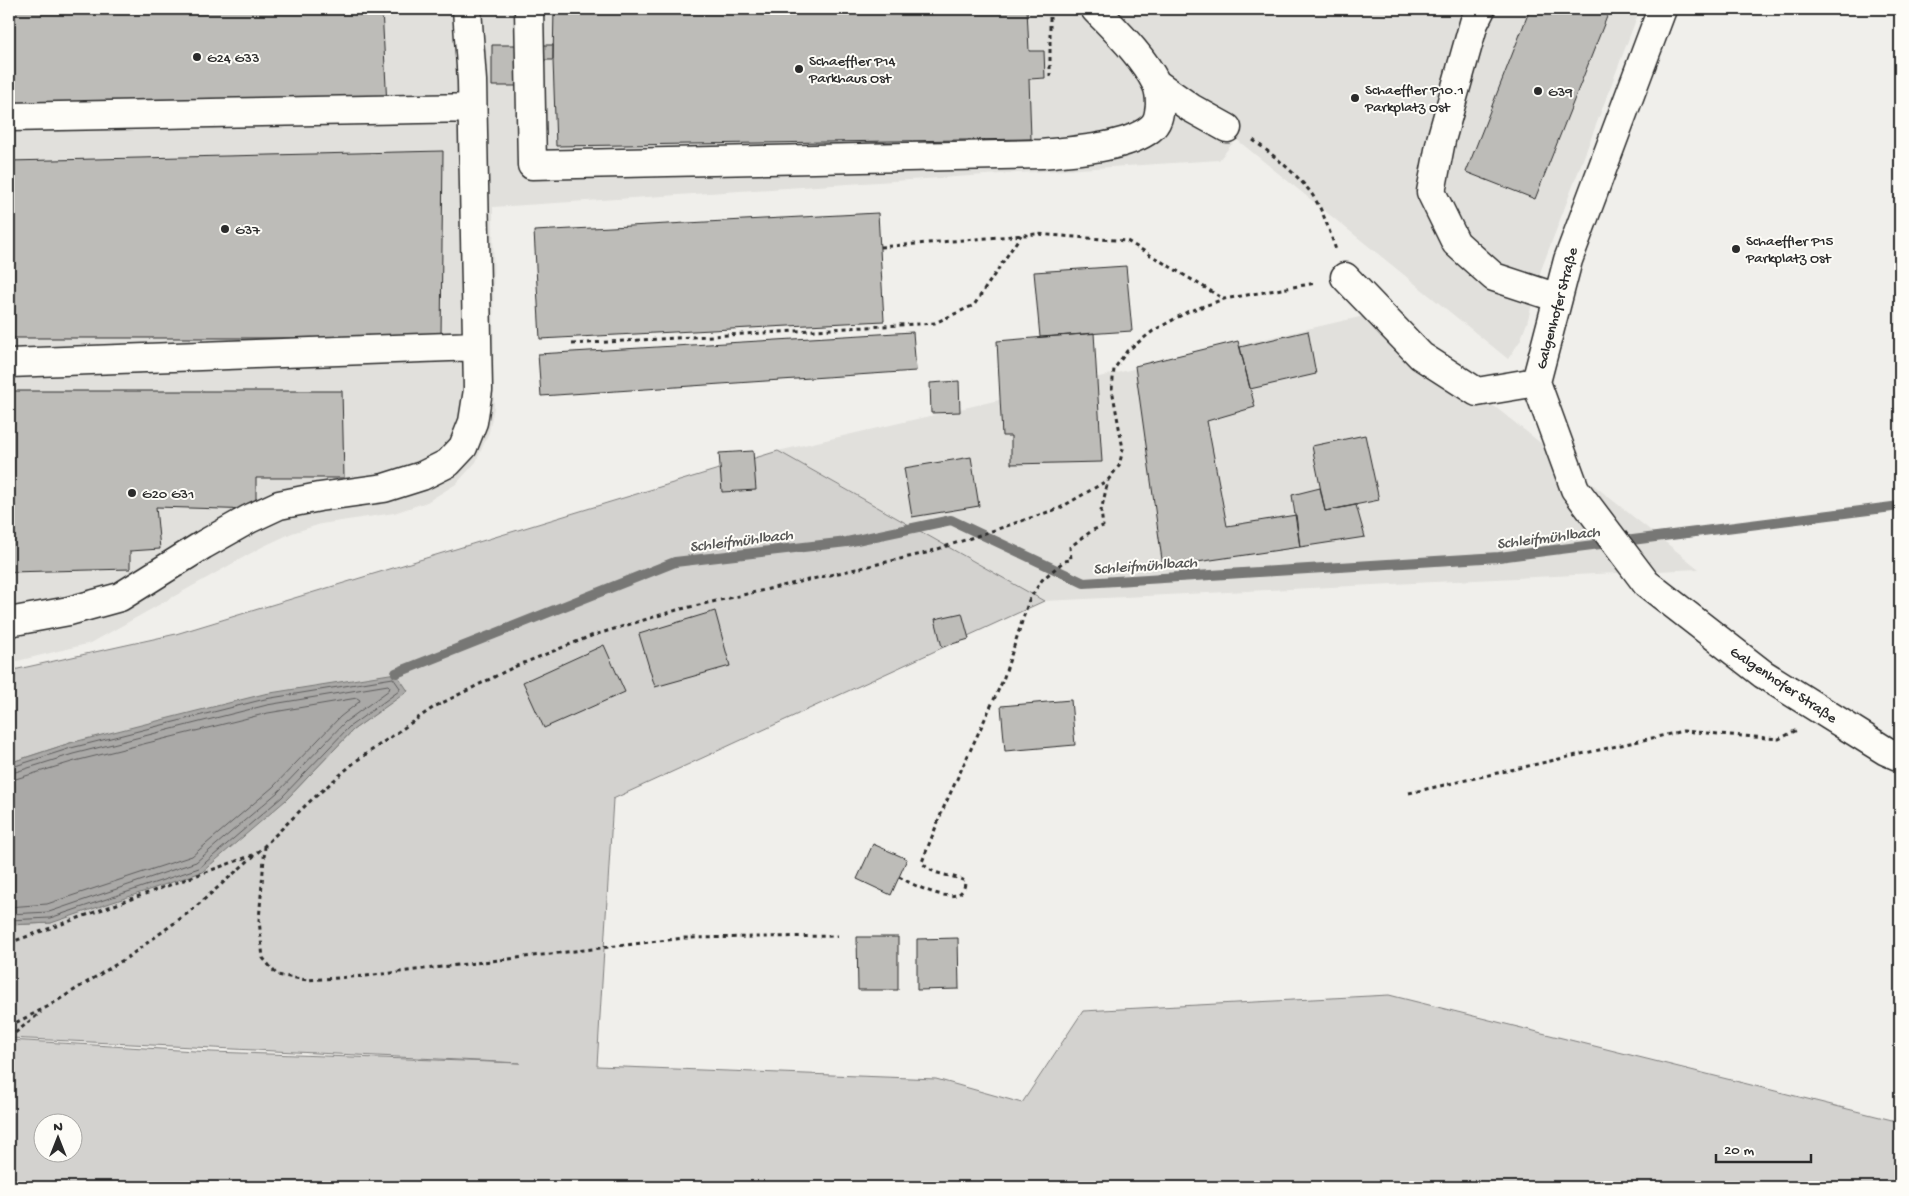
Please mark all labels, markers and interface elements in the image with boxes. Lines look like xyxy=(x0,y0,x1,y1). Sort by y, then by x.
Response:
place label: G24 G33 xyxy=(207,50,260,68)
marker: G24 G33 xyxy=(191,51,203,63)
place label: Schaeffler P14 Parkhaus Ost xyxy=(808,53,896,88)
marker: Schaeffler P14 Parkhaus Ost xyxy=(793,63,805,75)
place label: Schaeffler P10.1 Parkplatz Ost xyxy=(1364,82,1464,117)
place label: G39 xyxy=(1548,84,1573,102)
marker: G39 xyxy=(1532,85,1544,97)
marker: Schaeffler P10.1 Parkplatz Ost xyxy=(1349,92,1361,104)
place label: G37 xyxy=(235,222,261,240)
marker: G37 xyxy=(219,223,231,235)
place label: Schaeffler P15 Parkplatz Ost xyxy=(1745,233,1834,268)
marker: Schaeffler P15 Parkplatz Ost xyxy=(1730,243,1742,255)
street label: Galgenhofer Straße xyxy=(1533,246,1583,371)
place label: G20 G31 xyxy=(142,486,194,504)
marker: G20 G31 xyxy=(126,487,138,499)
water label: Schleifmühlbach xyxy=(1496,524,1602,555)
water label: Schleifmühlbach xyxy=(689,527,795,558)
water label: Schleifmühlbach xyxy=(1093,554,1198,581)
street label: Galgenhofer Straße xyxy=(1726,643,1840,728)
north arrow xyxy=(32,1114,82,1164)
text: N xyxy=(53,1119,63,1136)
scale bar xyxy=(1716,1131,1812,1163)
text: 20 m xyxy=(1724,1142,1754,1160)

